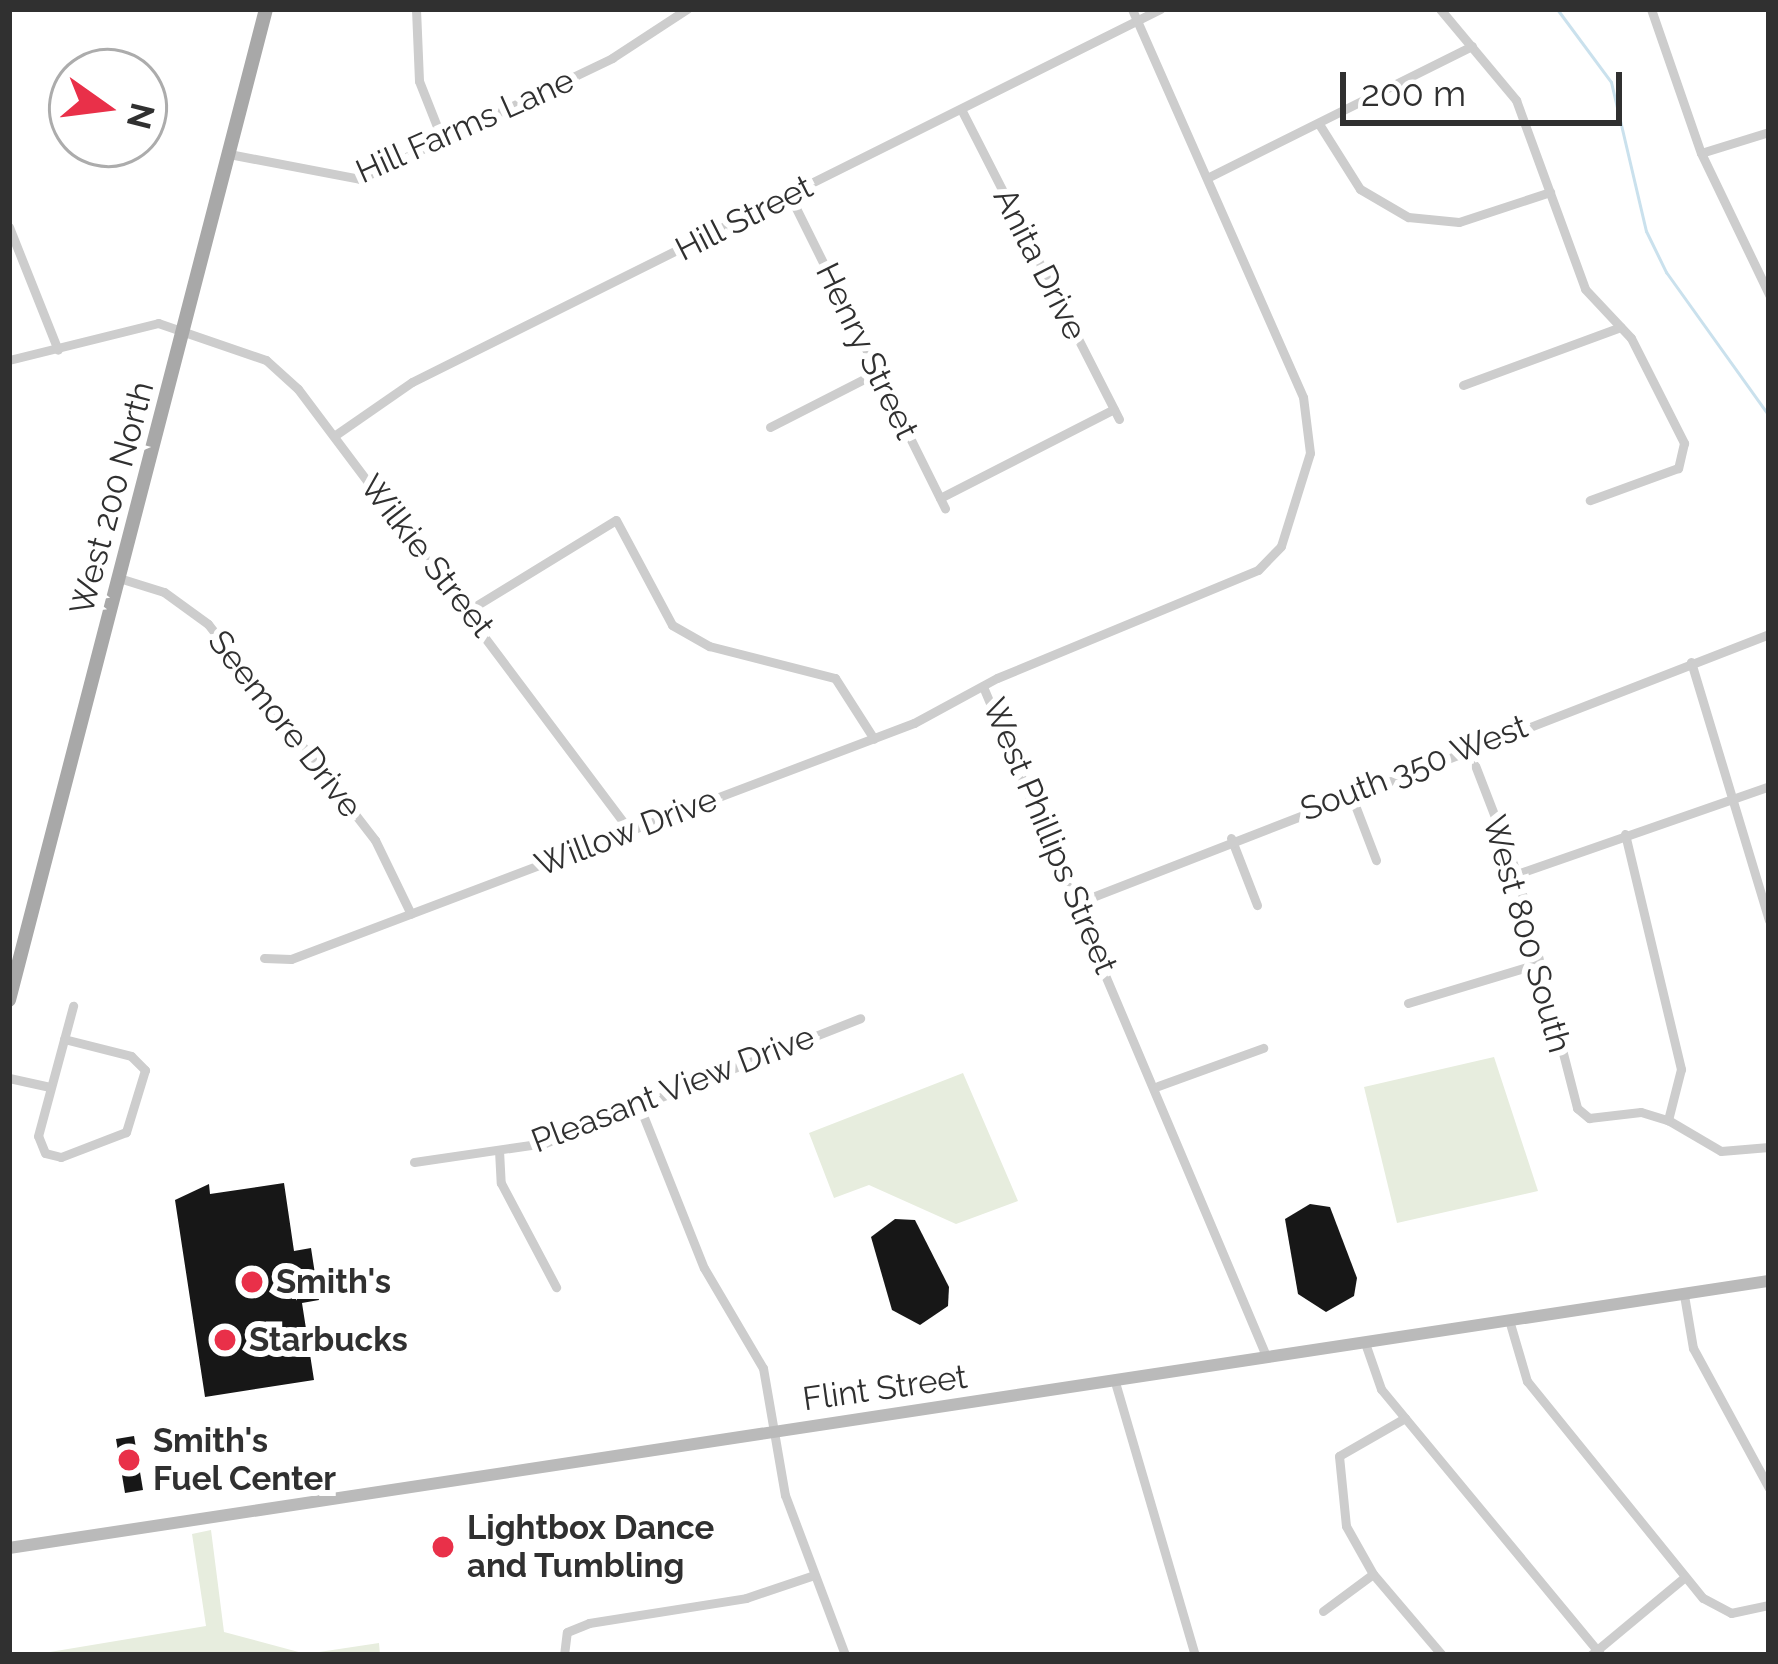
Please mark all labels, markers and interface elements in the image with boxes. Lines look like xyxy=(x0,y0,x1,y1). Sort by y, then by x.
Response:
north arrow xyxy=(48,48,168,168)
scale bar xyxy=(1346,48,1628,122)
street label: Hill Farms Lane xyxy=(349,60,581,192)
text: 200 m xyxy=(1361,72,1466,114)
text: N xyxy=(119,99,162,133)
street label: Hill Street xyxy=(668,166,820,270)
street label: Anita Drive xyxy=(985,182,1095,346)
street label: Henry Street xyxy=(807,256,927,446)
street label: West 200 North xyxy=(62,377,162,619)
street label: Wilkie Street xyxy=(351,467,503,645)
street label: Seemore Drive xyxy=(200,623,370,825)
street label: West Phillips Street xyxy=(974,692,1126,980)
street label: South 350 West xyxy=(1294,706,1534,830)
street label: Willow Drive xyxy=(529,779,723,885)
street label: West 800 South xyxy=(1474,811,1580,1057)
street label: Pleasant View Drive xyxy=(525,1016,821,1162)
place label: Smith's xyxy=(276,1262,391,1302)
marker: Smith's xyxy=(239,1269,265,1295)
place label: Starbucks xyxy=(249,1320,408,1360)
marker: Starbucks xyxy=(212,1327,238,1353)
street label: Flint Street xyxy=(800,1357,970,1419)
place label: Smith's Fuel Center xyxy=(153,1421,337,1499)
marker: Smith's Fuel Center xyxy=(116,1447,142,1473)
place label: Lightbox Dance and Tumbling xyxy=(467,1508,714,1586)
marker: Lightbox Dance and Tumbling xyxy=(430,1534,456,1560)

